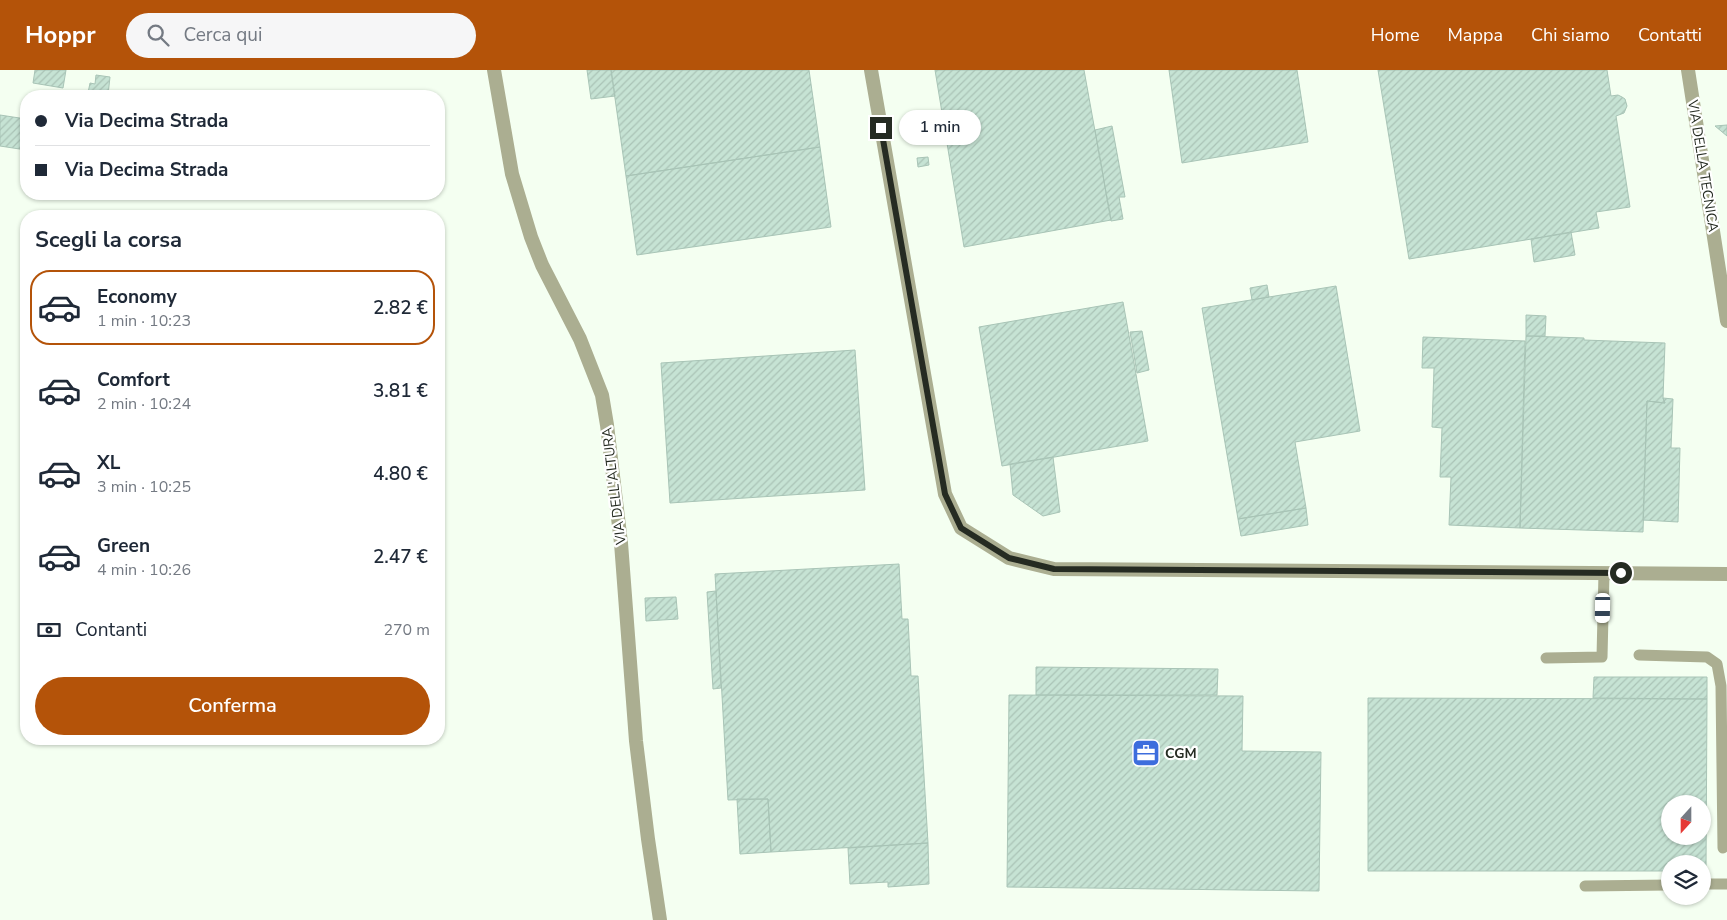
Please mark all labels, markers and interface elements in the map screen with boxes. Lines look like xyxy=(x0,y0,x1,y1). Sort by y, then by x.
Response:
search box xyxy=(126,13,476,58)
text: Hoppr xyxy=(25,19,96,51)
icon: search xyxy=(144,21,172,49)
text: Cerca qui xyxy=(184,22,262,48)
text: Home xyxy=(1371,23,1419,47)
text: Mappa xyxy=(1447,23,1503,47)
text: Chi siamo xyxy=(1531,23,1610,47)
text: Contatti xyxy=(1638,23,1702,47)
street label: VIA DELLA TECNICA xyxy=(1683,98,1723,233)
text: Via Decima Strada xyxy=(65,108,228,134)
callout: 1 min xyxy=(898,110,981,146)
text: 1 min xyxy=(920,116,960,138)
route end xyxy=(870,117,892,139)
text: Via Decima Strada xyxy=(65,157,228,183)
text: Scegli la corsa xyxy=(35,225,182,255)
text: Economy xyxy=(97,284,177,310)
icon: car xyxy=(37,285,82,330)
text: 2.82 € xyxy=(373,295,428,321)
text: 1 min · 10:23 xyxy=(97,310,191,332)
text: Comfort xyxy=(97,367,170,393)
icon: car xyxy=(37,368,82,413)
text: 3.81 € xyxy=(373,378,428,404)
text: 2 min · 10:24 xyxy=(97,393,191,415)
street label: VIA DELL'ALTURA xyxy=(597,426,631,547)
text: XL xyxy=(97,450,120,476)
icon: car xyxy=(37,451,82,496)
text: 4.80 € xyxy=(373,461,428,487)
text: 3 min · 10:25 xyxy=(97,476,191,498)
text: Green xyxy=(97,533,150,559)
icon: car xyxy=(37,534,82,579)
text: 2.47 € xyxy=(373,544,428,570)
text: 4 min · 10:26 xyxy=(97,559,191,581)
route start xyxy=(1610,562,1632,584)
car xyxy=(1595,593,1610,623)
icon: cash xyxy=(35,616,63,644)
text: Contanti xyxy=(75,617,147,643)
text: 270 m xyxy=(383,619,430,641)
button: Conferma xyxy=(35,677,430,735)
office icon: CGM xyxy=(1131,738,1161,768)
place label: CGM xyxy=(1165,744,1197,763)
north arrow xyxy=(1661,795,1711,845)
map controls xyxy=(1661,795,1711,905)
button: layers xyxy=(1661,855,1711,905)

